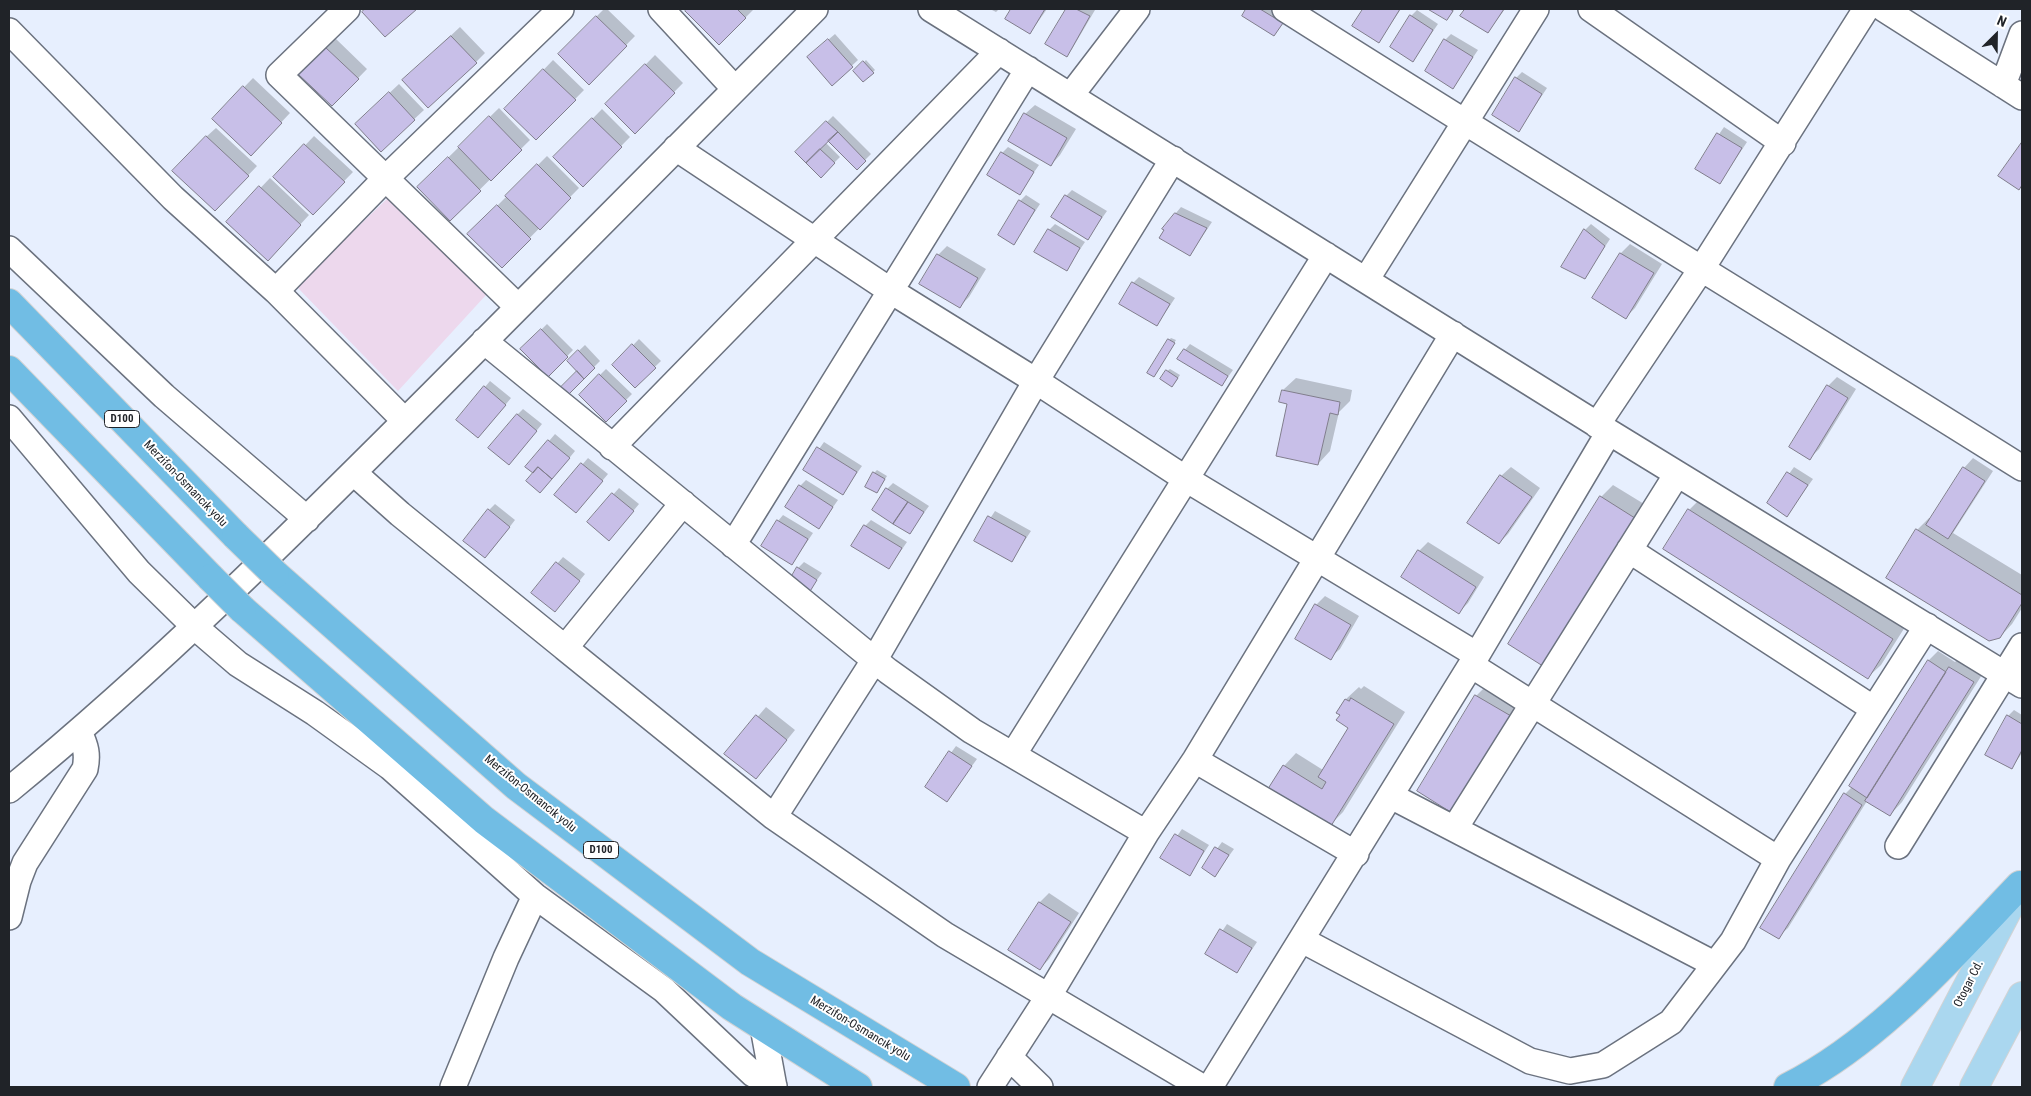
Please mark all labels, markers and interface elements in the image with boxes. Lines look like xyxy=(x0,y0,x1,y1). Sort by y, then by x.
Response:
north arrow xyxy=(1971,10,2021,60)
text: N xyxy=(1995,12,2009,30)
road number: D100 xyxy=(104,410,140,428)
street label: Merzifon-Osmancık yolu xyxy=(140,438,230,530)
street label: Merzifon-Osmancık yolu xyxy=(481,752,579,836)
road number: D100 xyxy=(584,842,618,858)
street label: Otogar Cd. xyxy=(1951,958,1987,1010)
street label: Merzifon-Osmancık yolu xyxy=(807,993,913,1065)

